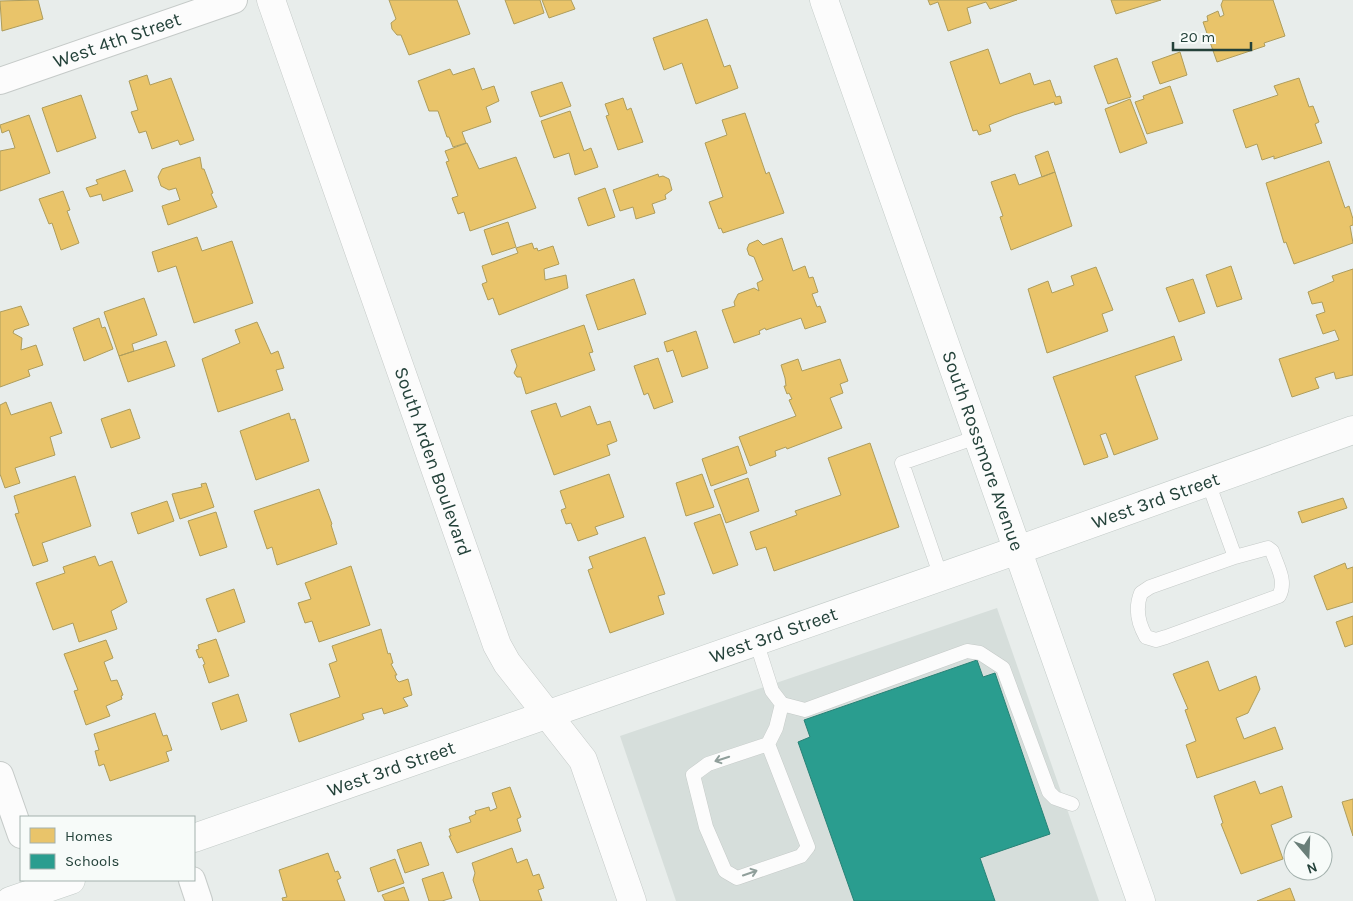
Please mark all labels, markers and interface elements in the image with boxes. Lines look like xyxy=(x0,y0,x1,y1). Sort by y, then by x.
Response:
street label: West 4th Street xyxy=(50,8,184,73)
scale bar xyxy=(1173,20,1250,52)
text: 20 m xyxy=(1180,28,1215,46)
street label: South Rossmore Avenue xyxy=(937,348,1028,554)
street label: South Arden Boulevard xyxy=(390,364,476,559)
street label: West 3rd Street xyxy=(1089,468,1222,534)
street label: West 3rd Street xyxy=(707,603,840,668)
street label: West 3rd Street xyxy=(324,737,458,802)
one-way arrow xyxy=(714,755,730,764)
legend xyxy=(20,816,195,881)
text: Homes xyxy=(65,827,113,845)
north arrow xyxy=(1283,831,1333,881)
text: Schools xyxy=(65,852,119,870)
text: N xyxy=(1305,858,1320,877)
one-way arrow xyxy=(742,868,758,878)

